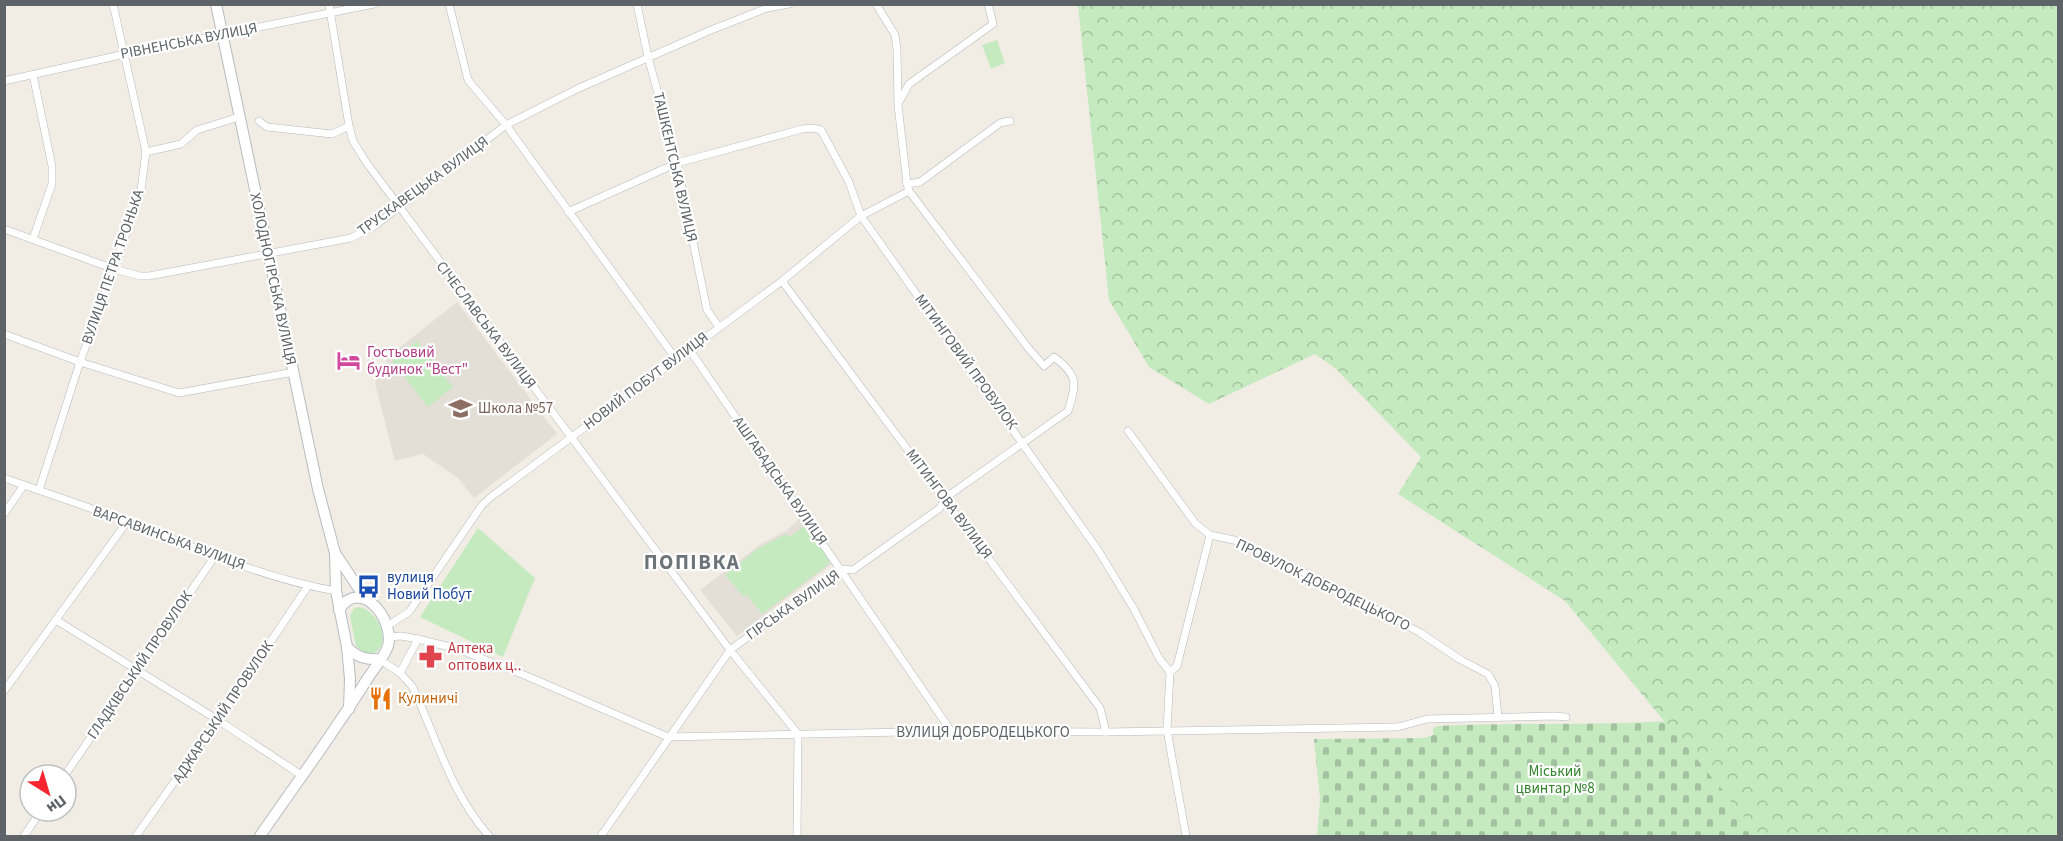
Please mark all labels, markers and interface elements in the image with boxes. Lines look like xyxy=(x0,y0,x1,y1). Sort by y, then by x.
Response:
street label: РІВНЕНСЬКА ВУЛИЦЯ xyxy=(119,17,259,65)
street label: ТАШКЕНТСЬКА ВУЛИЦЯ xyxy=(648,90,702,244)
street label: ТРУСКАВЕЦЬКА ВУЛИЦЯ xyxy=(353,131,493,241)
street label: ВУЛИЦЯ ПЕТРА ТРОНЬКА xyxy=(77,186,150,347)
street label: ХОЛОДНОГІРСЬКА ВУЛИЦЯ xyxy=(244,191,302,367)
street label: СІЧЕСЛАВСЬКА ВУЛИЦЯ xyxy=(431,257,541,393)
street label: МІТИНГОВИЙ ПРОВУЛОК xyxy=(910,290,1023,434)
street label: НОВИЙ ПОБУТ ВУЛИЦЯ xyxy=(579,327,713,435)
place label: Гостьовий будинок "Вест" xyxy=(367,342,468,380)
hotel icon: Гостьовий будинок "Вест" xyxy=(336,348,362,374)
school or university icon: Школа №57 xyxy=(447,395,473,421)
place label: Школа №57 xyxy=(478,398,553,419)
street label: АШГАБАДСЬКА ВУЛИЦЯ xyxy=(728,412,832,550)
street label: МІТИНГОВА ВУЛИЦЯ xyxy=(901,445,997,563)
street label: ВАРСАВИНСЬКА ВУЛИЦЯ xyxy=(90,501,248,575)
street label: ПРОВУЛОК ДОБРОДЕЦЬКОГО xyxy=(1232,533,1414,637)
district label: ПОПІВКА xyxy=(644,547,740,577)
street label: ГІРСЬКА ВУЛИЦЯ xyxy=(742,565,844,645)
place label: вулиця Новий Побут xyxy=(387,567,472,605)
bus stop icon: вулиця Новий Побут xyxy=(356,573,382,599)
street label: ГЛАДКІВСЬКИЙ ПРОВУЛОК xyxy=(82,586,198,743)
street label: АДЖАРСЬКИЙ ПРОВУЛОК xyxy=(167,636,279,787)
place label: Аптека оптових ц‥ xyxy=(448,638,521,676)
pharmacy icon: Аптека оптових ц‥ xyxy=(417,644,443,670)
restaurant icon: Кулиничі xyxy=(367,685,393,711)
place label: Кулиничі xyxy=(398,688,458,709)
street label: ВУЛИЦЯ ДОБРОДЕЦЬКОГО xyxy=(896,722,1070,743)
park label: Міський цвинтар №8 xyxy=(1515,761,1595,799)
north arrow xyxy=(18,763,78,823)
text: Пн xyxy=(42,789,71,819)

